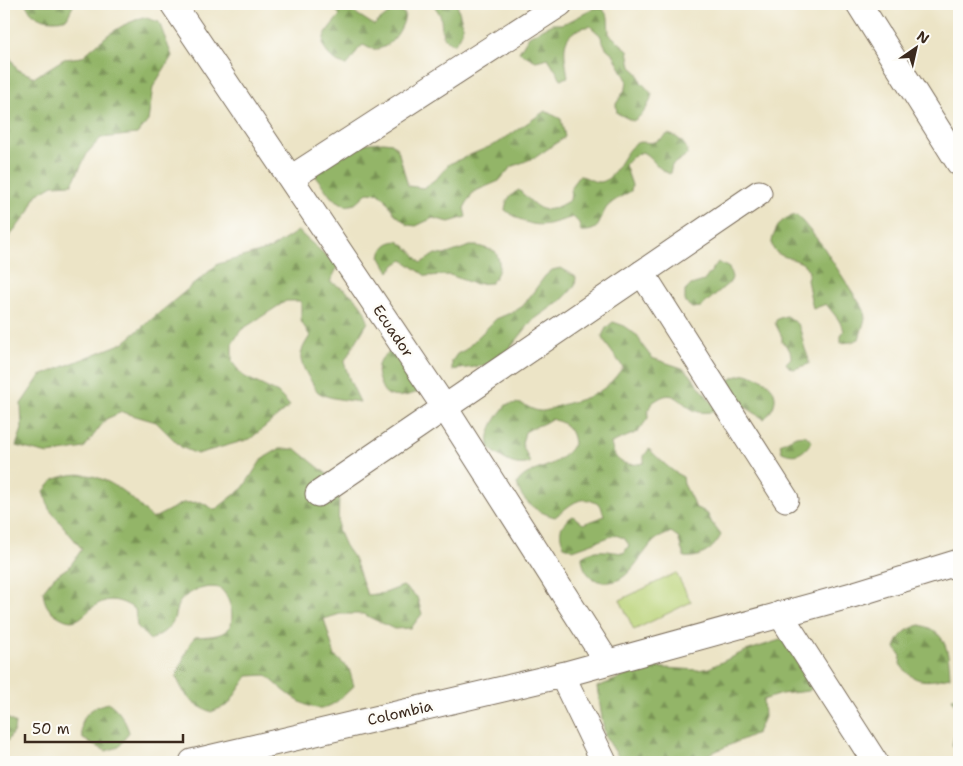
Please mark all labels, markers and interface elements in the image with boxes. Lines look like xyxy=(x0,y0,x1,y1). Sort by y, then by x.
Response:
north arrow xyxy=(890,22,940,72)
text: N xyxy=(914,27,933,48)
street label: Ecuador xyxy=(368,301,418,361)
street label: Colombia xyxy=(365,696,435,730)
scale bar xyxy=(25,711,182,743)
text: 50 m xyxy=(32,719,70,739)

